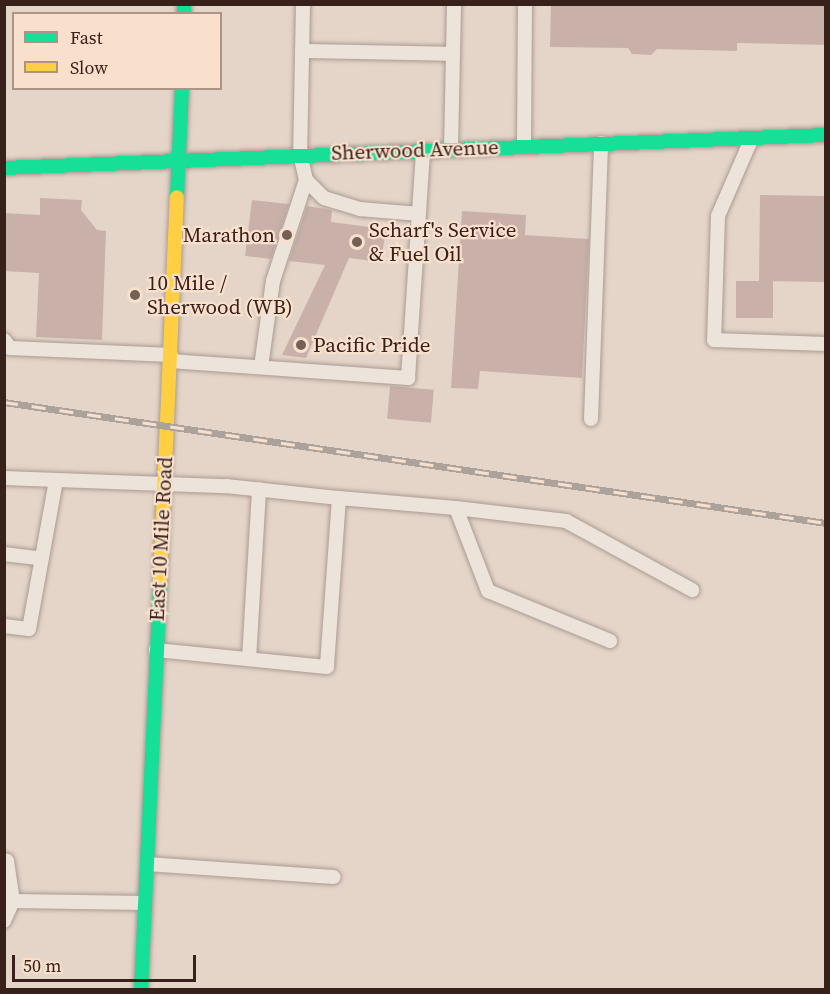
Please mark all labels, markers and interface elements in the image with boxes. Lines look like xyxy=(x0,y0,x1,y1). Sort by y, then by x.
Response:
legend xyxy=(12,12,222,90)
text: Fast xyxy=(70,25,103,50)
text: Slow xyxy=(70,55,108,80)
street label: Sherwood Avenue xyxy=(331,134,499,166)
place label: Scharf's Service & Fuel Oil xyxy=(369,217,516,267)
place label: Marathon xyxy=(183,222,275,248)
marker: Marathon xyxy=(280,228,294,242)
marker: Scharf's Service & Fuel Oil xyxy=(350,235,364,249)
place label: 10 Mile / Sherwood (WB) xyxy=(147,270,293,320)
marker: 10 Mile / Sherwood (WB) xyxy=(128,288,142,302)
place label: Pacific Pride xyxy=(313,332,430,358)
marker: Pacific Pride xyxy=(294,338,308,352)
street label: East 10 Mile Road xyxy=(144,456,178,622)
scale bar xyxy=(15,943,200,981)
text: 50 m xyxy=(23,953,61,978)

